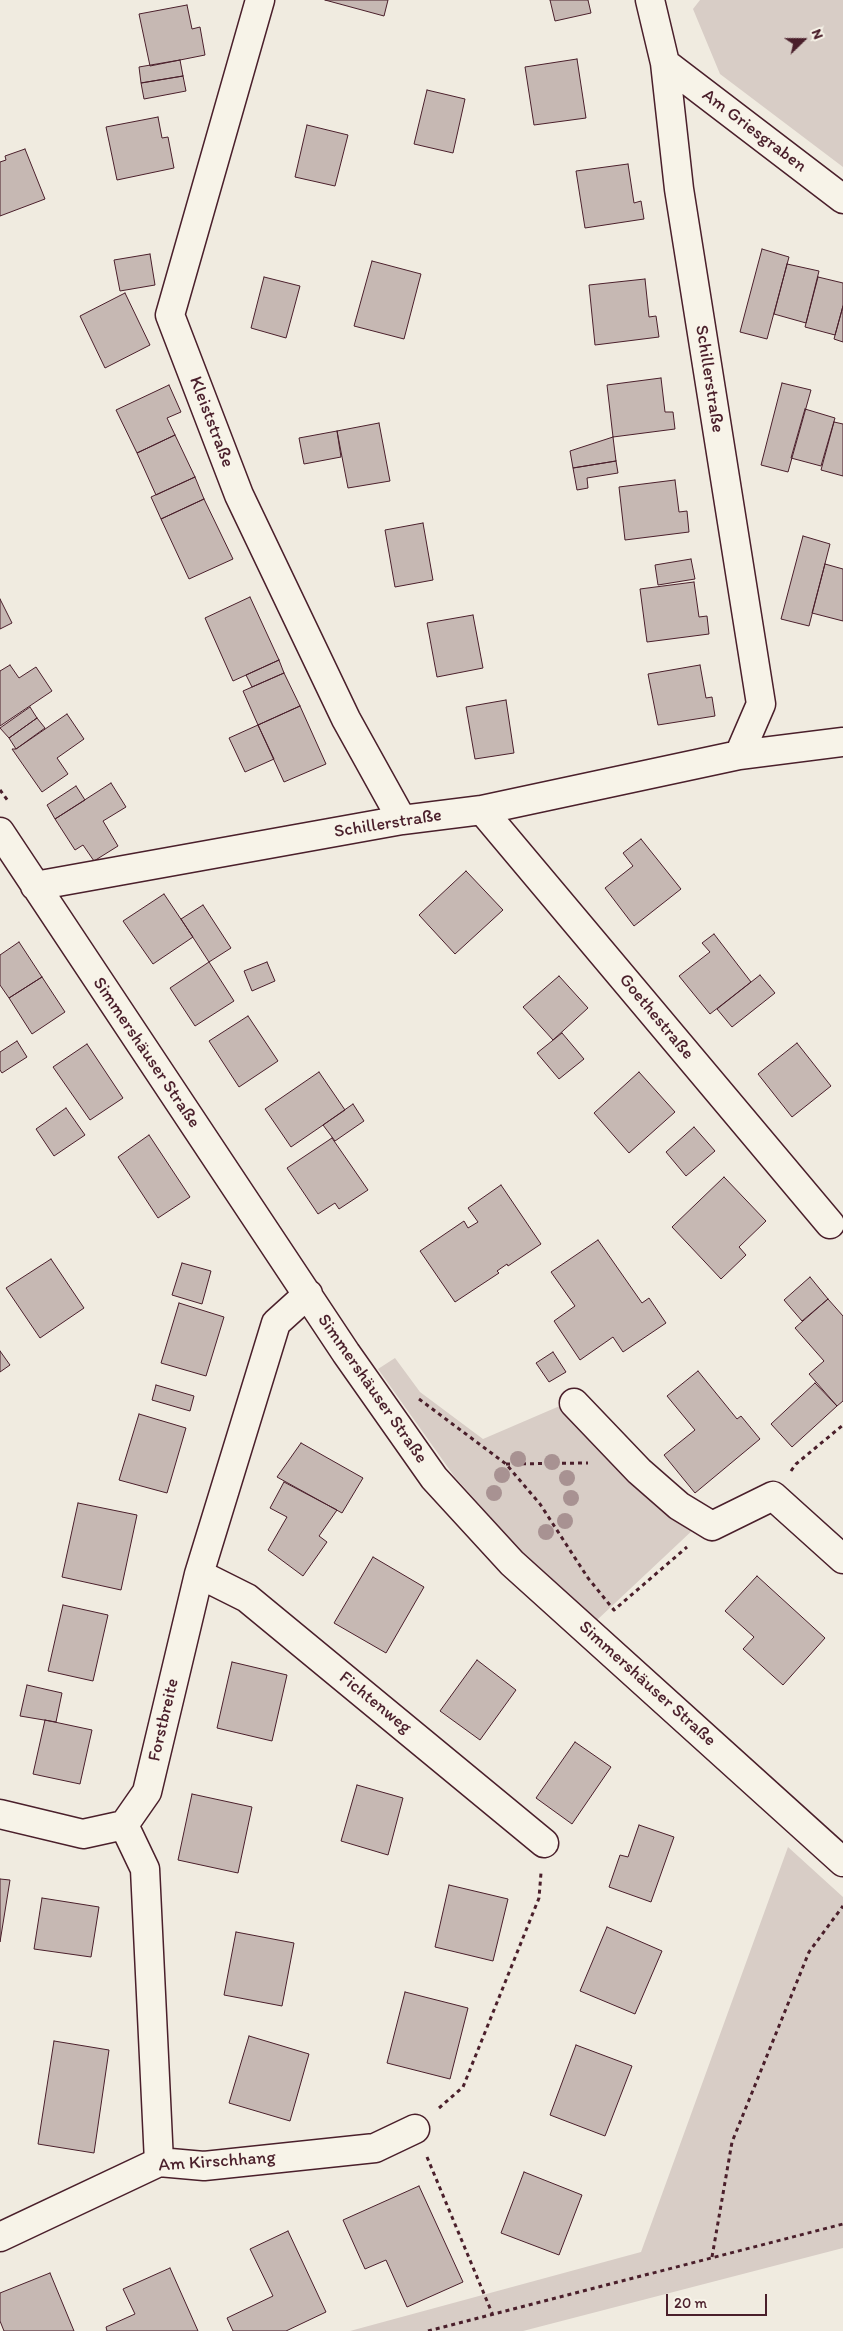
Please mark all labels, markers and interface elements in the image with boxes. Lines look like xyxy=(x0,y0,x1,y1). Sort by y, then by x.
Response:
north arrow xyxy=(778,15,828,65)
text: N xyxy=(808,27,827,42)
street label: Am Griesgraben xyxy=(697,85,811,177)
street label: Schillerstraße xyxy=(690,324,728,434)
street label: Kleiststraße xyxy=(184,374,238,470)
street label: Schillerstraße xyxy=(333,805,443,843)
street label: Goethestraße xyxy=(614,970,698,1064)
street label: Simmershäuser Straße xyxy=(88,974,204,1132)
street label: Simmershäuser Straße xyxy=(312,1310,432,1468)
street label: Simmershäuser Straße xyxy=(574,1617,720,1751)
street label: Fichtenweg xyxy=(334,1667,416,1739)
street label: Forstbreite xyxy=(144,1676,184,1764)
street label: Am Kirschhang xyxy=(158,2147,276,2177)
scale bar xyxy=(668,2284,769,2316)
text: 20 m xyxy=(674,2294,707,2312)

